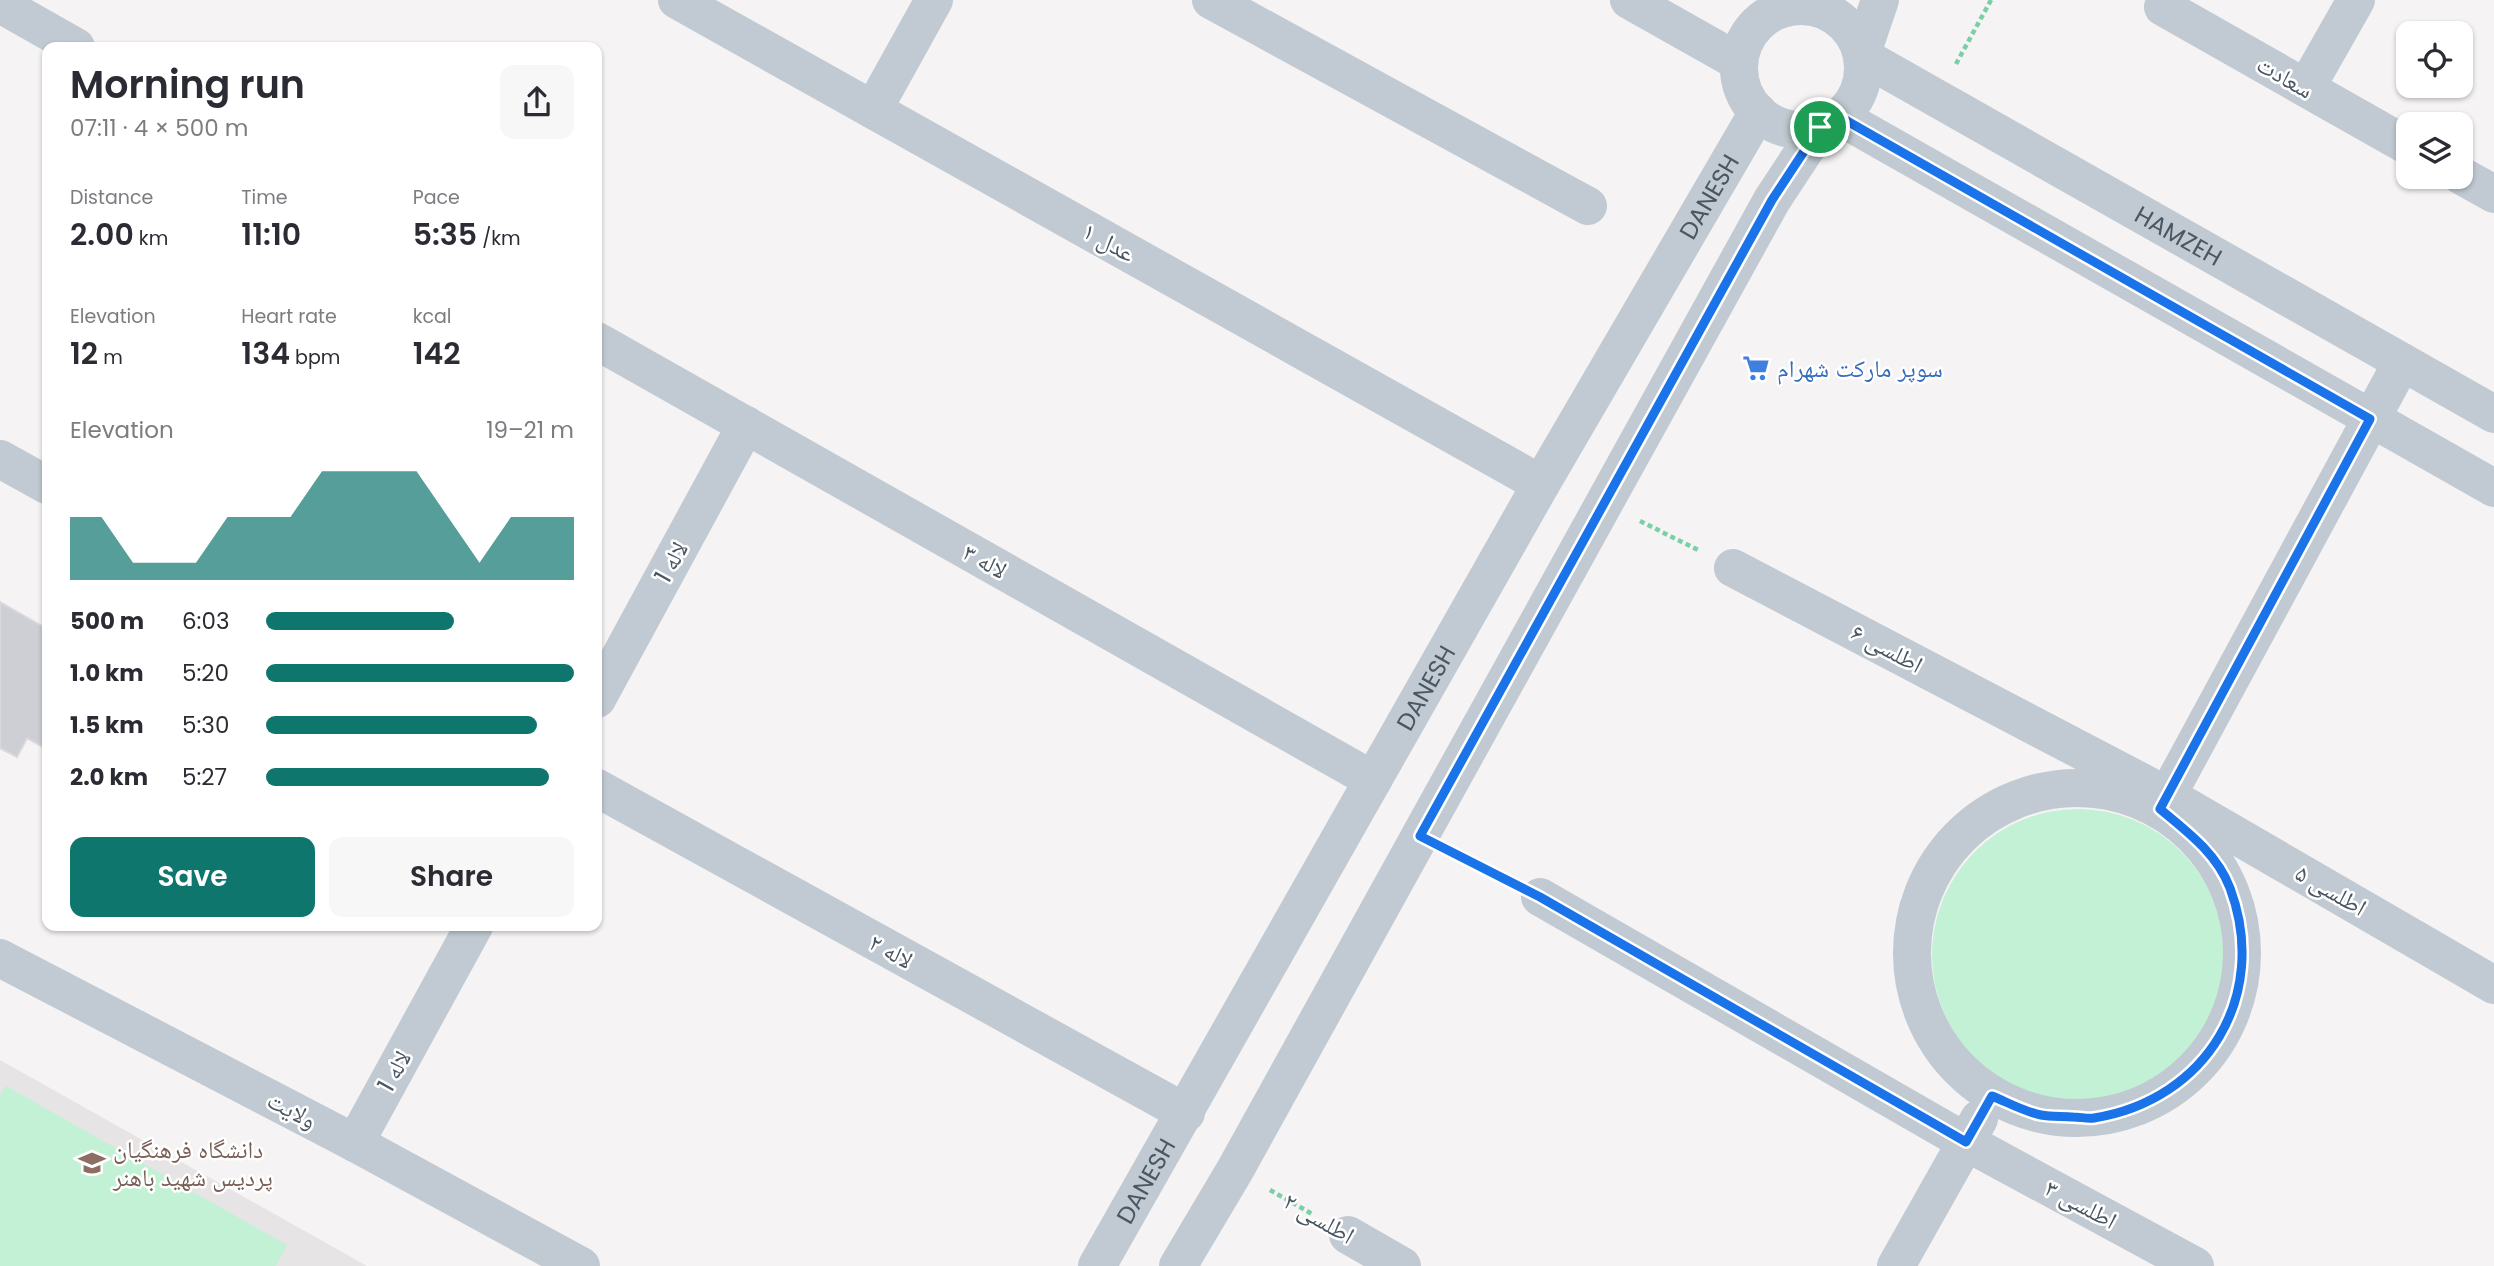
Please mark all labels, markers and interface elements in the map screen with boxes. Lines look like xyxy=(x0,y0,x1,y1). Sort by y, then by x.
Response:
map controls xyxy=(2396,21,2473,189)
button: locate xyxy=(2396,21,2473,98)
street label: سعادت xyxy=(2251,48,2319,106)
text: Morning run xyxy=(70,58,305,111)
button: share xyxy=(500,65,574,139)
pin xyxy=(1790,97,1850,157)
icon: arrive xyxy=(1801,108,1839,146)
text: 07:11 · 4 × 500 m xyxy=(70,112,248,144)
button: layers xyxy=(2396,112,2473,189)
street label: DANESH xyxy=(1671,148,1746,245)
text: Distance xyxy=(70,184,153,211)
text: Time xyxy=(241,184,288,211)
text: Pace xyxy=(413,184,460,211)
street label: HAMZEH xyxy=(2129,198,2228,273)
text: 2.00 xyxy=(70,213,134,256)
text: 11:10 xyxy=(241,213,301,256)
text: 5:35 xyxy=(413,213,477,256)
street label: عدل ۱ xyxy=(1077,214,1141,270)
text: km xyxy=(134,225,168,252)
text: /km xyxy=(477,225,521,252)
text: Elevation xyxy=(70,303,156,330)
text: Heart rate xyxy=(241,303,337,330)
text: kcal xyxy=(413,303,452,330)
text: 12 xyxy=(70,332,98,375)
text: 134 xyxy=(241,332,290,375)
text: 142 xyxy=(413,332,461,375)
text: m xyxy=(98,344,123,371)
text: bpm xyxy=(290,344,340,371)
place label: سوپر مارکت شهرام xyxy=(1777,352,1943,385)
supermarket icon: سوپر مارکت شهرام xyxy=(1741,353,1771,383)
text: Elevation xyxy=(70,414,174,446)
text: 19–21 m xyxy=(486,414,574,446)
street label: لاله 1 xyxy=(646,535,696,589)
street label: لاله ۳ xyxy=(957,536,1013,586)
text: 500 m xyxy=(70,605,144,637)
text: 6:03 xyxy=(182,605,230,637)
street label: اطلسی ۶ xyxy=(1845,615,1929,681)
street label: DANESH xyxy=(1388,639,1463,736)
text: 1.0 km xyxy=(70,657,144,689)
text: 5:20 xyxy=(182,657,229,689)
text: 1.5 km xyxy=(70,709,144,741)
text: 5:30 xyxy=(182,709,229,741)
text: 2.0 km xyxy=(70,761,148,793)
text: 5:27 xyxy=(182,761,227,793)
button: Save xyxy=(70,837,315,917)
button: Share xyxy=(329,837,574,917)
street label: اطلسی ۵ xyxy=(2289,856,2373,924)
street label: لاله ۲ xyxy=(863,926,919,976)
street label: لاله 1 xyxy=(369,1044,419,1098)
street label: ولایت xyxy=(262,1083,322,1137)
street label: DANESH xyxy=(1108,1132,1183,1229)
place label: دانشگاه فرهنگیان پردیس شهید باهنر xyxy=(112,1133,273,1194)
school or university icon: دانشگاه فرهنگیان پردیس شهید باهنر xyxy=(77,1148,107,1178)
street label: اطلسی ۳ xyxy=(2039,1171,2123,1237)
street label: اطلسی ۲ xyxy=(1277,1184,1361,1252)

